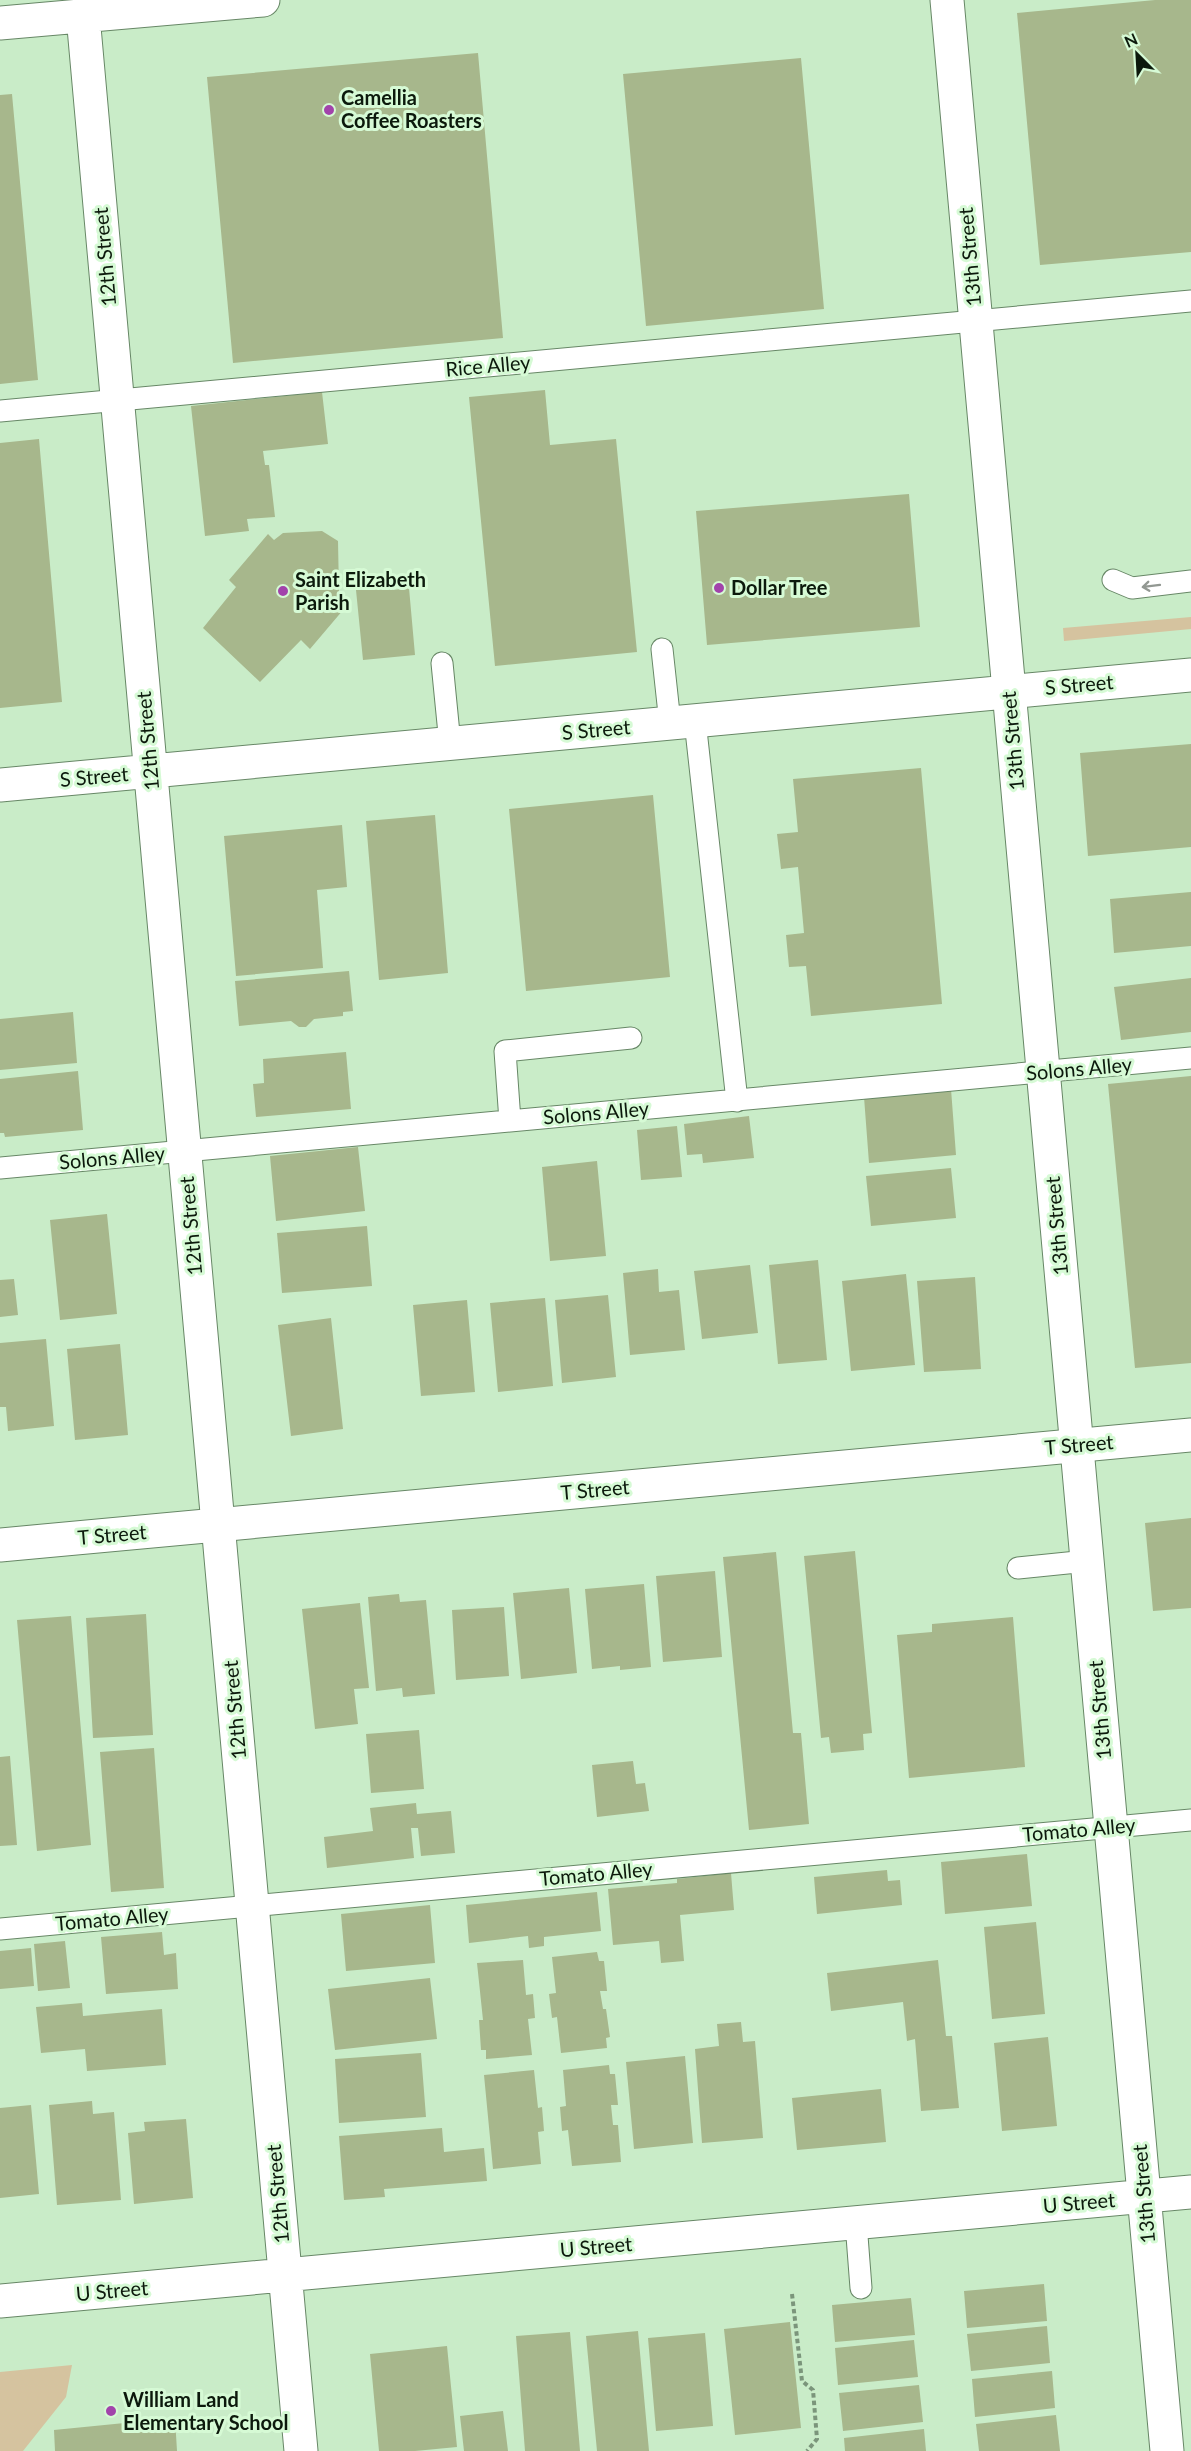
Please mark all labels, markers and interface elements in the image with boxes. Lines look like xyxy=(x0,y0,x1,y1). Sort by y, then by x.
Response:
north arrow xyxy=(1107,24,1167,84)
text: N xyxy=(1121,29,1140,51)
place label: Camellia Coffee Roasters xyxy=(341,85,482,132)
marker: Camellia Coffee Roasters xyxy=(322,103,336,117)
street label: 12th Street xyxy=(88,207,120,308)
street label: 13th Street xyxy=(953,207,985,308)
street label: Rice Alley xyxy=(444,349,532,381)
place label: Saint Elizabeth Parish xyxy=(295,567,426,614)
place label: Dollar Tree xyxy=(731,575,828,599)
one-way arrow xyxy=(1142,580,1162,591)
marker: Dollar Tree xyxy=(712,581,726,595)
marker: Saint Elizabeth Parish xyxy=(276,584,290,598)
street label: S Street xyxy=(1044,669,1114,699)
street label: 12th Street xyxy=(131,691,163,792)
street label: 13th Street xyxy=(996,691,1028,792)
street label: S Street xyxy=(561,714,631,744)
street label: S Street xyxy=(59,761,129,791)
street label: Solons Alley xyxy=(1025,1051,1133,1085)
street label: Solons Alley xyxy=(542,1095,650,1129)
street label: Solons Alley xyxy=(58,1140,166,1174)
street label: 12th Street xyxy=(174,1176,206,1277)
street label: 13th Street xyxy=(1040,1176,1072,1277)
street label: T Street xyxy=(1043,1429,1114,1459)
street label: T Street xyxy=(559,1474,630,1504)
street label: T Street xyxy=(76,1519,147,1549)
street label: 12th Street xyxy=(218,1660,250,1761)
street label: 13th Street xyxy=(1083,1660,1115,1761)
street label: Tomato Alley xyxy=(1021,1812,1137,1846)
street label: Tomato Alley xyxy=(538,1856,654,1890)
street label: Tomato Alley xyxy=(54,1901,170,1935)
street label: 12th Street xyxy=(261,2144,293,2245)
street label: 13th Street xyxy=(1127,2144,1159,2245)
street label: U Street xyxy=(1042,2187,1116,2217)
street label: U Street xyxy=(559,2231,633,2261)
street label: U Street xyxy=(75,2275,149,2305)
place label: William Land Elementary School xyxy=(123,2387,288,2434)
marker: William Land Elementary School xyxy=(104,2404,118,2418)

